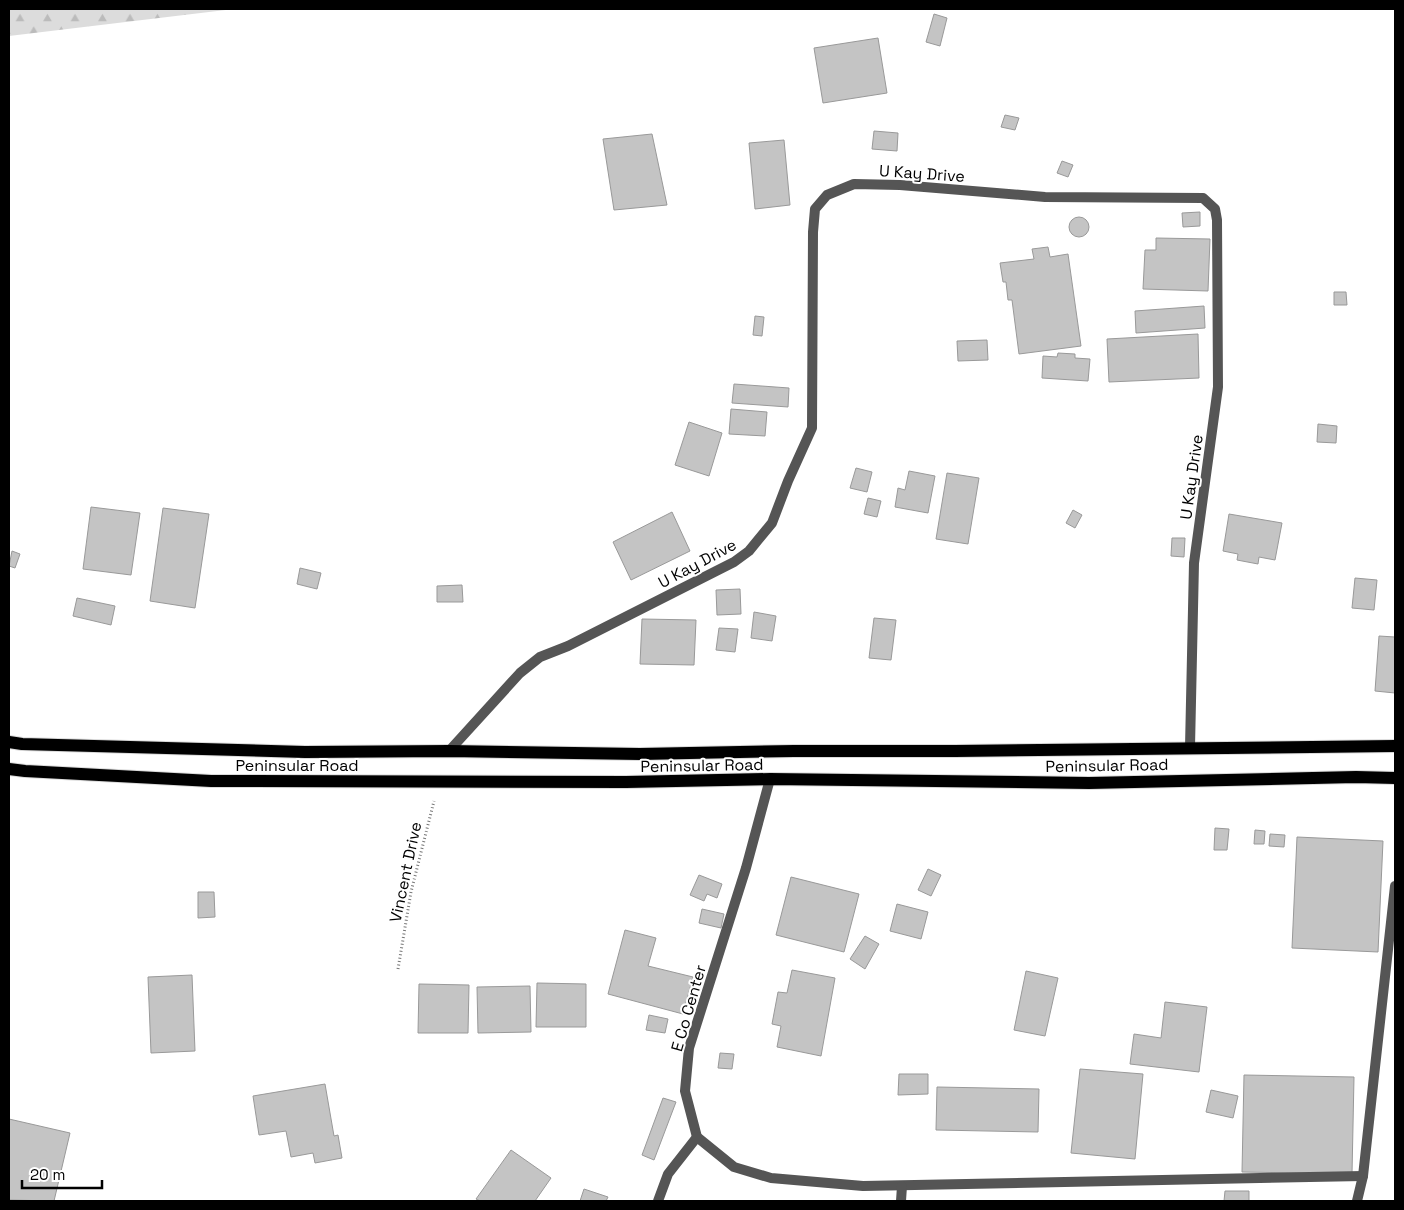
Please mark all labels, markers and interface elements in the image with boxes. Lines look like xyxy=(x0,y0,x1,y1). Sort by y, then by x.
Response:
street label: U Kay Drive xyxy=(878,160,965,187)
street label: U Kay Drive xyxy=(1175,433,1208,521)
street label: U Kay Drive xyxy=(654,534,740,593)
street label: Peninsular Road xyxy=(640,754,764,777)
street label: Peninsular Road xyxy=(1045,754,1169,777)
street label: Peninsular Road xyxy=(235,755,359,776)
street label: Vincent Drive xyxy=(385,820,426,924)
street label: E Co Center xyxy=(666,962,711,1054)
scale bar xyxy=(22,1158,102,1190)
text: 20 m xyxy=(30,1165,65,1184)

